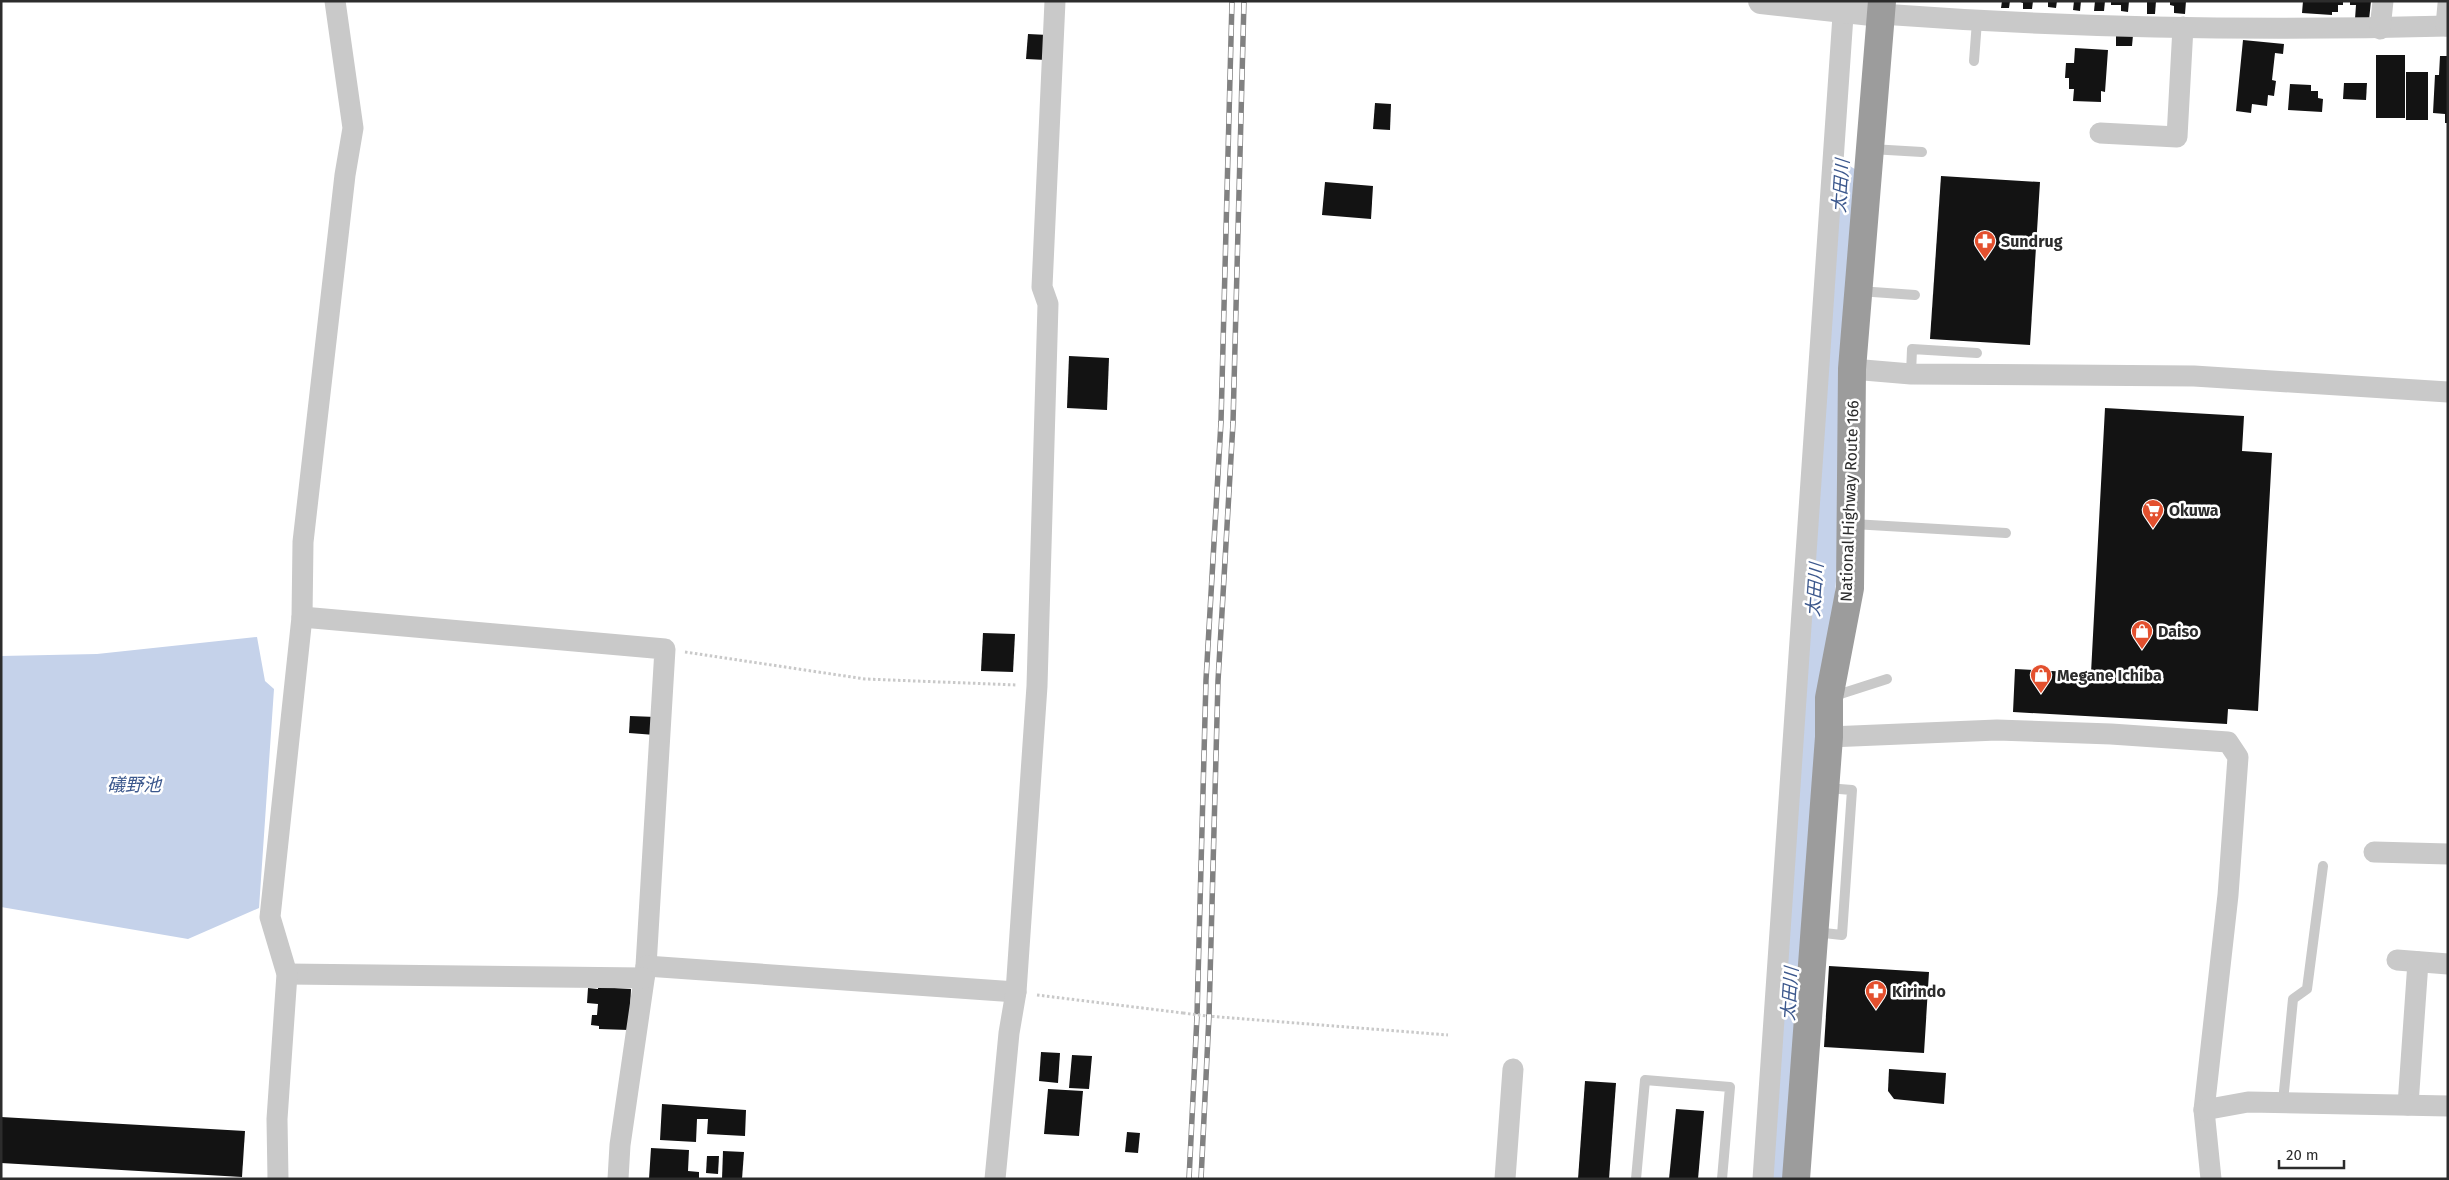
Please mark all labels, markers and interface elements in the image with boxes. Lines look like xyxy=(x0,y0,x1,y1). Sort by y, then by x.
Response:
water label: 太田川 xyxy=(1828,156,1854,214)
pharmacy icon: Sundrug xyxy=(1973,229,1997,260)
place label: Sundrug xyxy=(2001,232,2063,251)
street label: National Highway Route 166 xyxy=(1836,400,1863,602)
supermarket icon: Okuwa xyxy=(2141,498,2165,529)
place label: Okuwa xyxy=(2169,501,2219,520)
water label: 太田川 xyxy=(1802,560,1828,618)
shop icon: Daiso xyxy=(2130,619,2154,650)
place label: Daiso xyxy=(2158,622,2199,641)
shop icon: Megane Ichiba xyxy=(2029,663,2053,694)
place label: Megane Ichiba xyxy=(2057,666,2162,685)
water label: 礒野池 xyxy=(107,774,163,796)
water label: 太田川 xyxy=(1777,964,1803,1022)
pharmacy icon: Kirindo xyxy=(1864,979,1888,1010)
place label: Kirindo xyxy=(1892,982,1946,1001)
scale bar xyxy=(2279,1138,2344,1170)
text: 20 m xyxy=(2286,1146,2319,1164)

